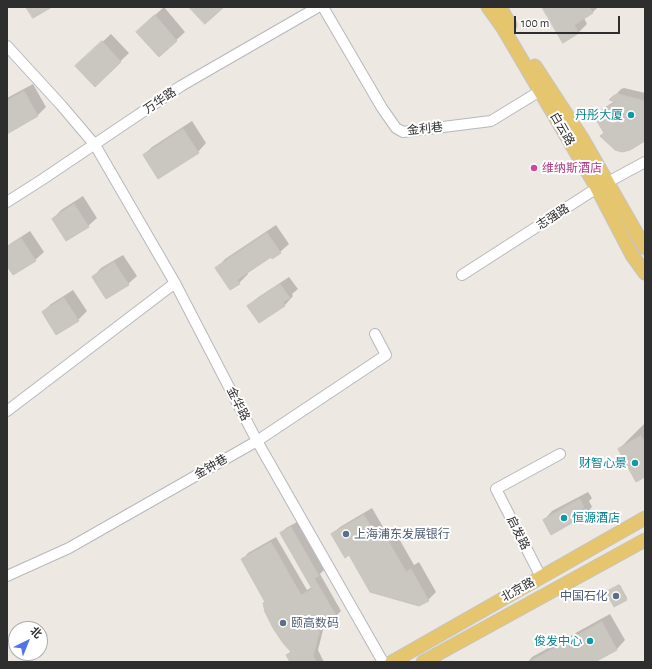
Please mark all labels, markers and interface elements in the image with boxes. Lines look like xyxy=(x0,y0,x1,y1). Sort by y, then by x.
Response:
scale bar xyxy=(516,8,622,34)
text: 100 m xyxy=(521,17,549,29)
street label: 万华路 xyxy=(141,85,179,117)
place label: 丹彤大厦 xyxy=(575,108,623,122)
street label: 白云路 xyxy=(547,110,577,148)
marker: 丹彤大厦 xyxy=(626,110,636,120)
street label: 金利巷 xyxy=(406,120,444,138)
place label: 维纳斯酒店 xyxy=(542,161,602,175)
marker: 维纳斯酒店 xyxy=(529,163,539,173)
street label: 志强路 xyxy=(534,201,572,233)
street label: 金华路 xyxy=(223,385,253,423)
street label: 金钟巷 xyxy=(192,452,230,482)
place label: 财智心景 xyxy=(579,456,627,470)
marker: 财智心景 xyxy=(630,458,640,468)
place label: 恒源酒店 xyxy=(572,511,620,525)
marker: 恒源酒店 xyxy=(559,513,569,523)
street label: 启发路 xyxy=(503,514,533,552)
place label: 上海浦东发展银行 xyxy=(354,527,450,541)
marker: 上海浦东发展银行 xyxy=(341,529,351,539)
street label: 北京路 xyxy=(499,575,537,605)
place label: 中国石化 xyxy=(560,589,608,603)
marker: 中国石化 xyxy=(611,591,621,601)
place label: 颐高数码 xyxy=(291,616,339,630)
marker: 颐高数码 xyxy=(278,618,288,628)
north arrow xyxy=(8,621,48,661)
text: 北 xyxy=(28,625,44,640)
place label: 俊发中心 xyxy=(534,634,582,648)
marker: 俊发中心 xyxy=(585,636,595,646)

